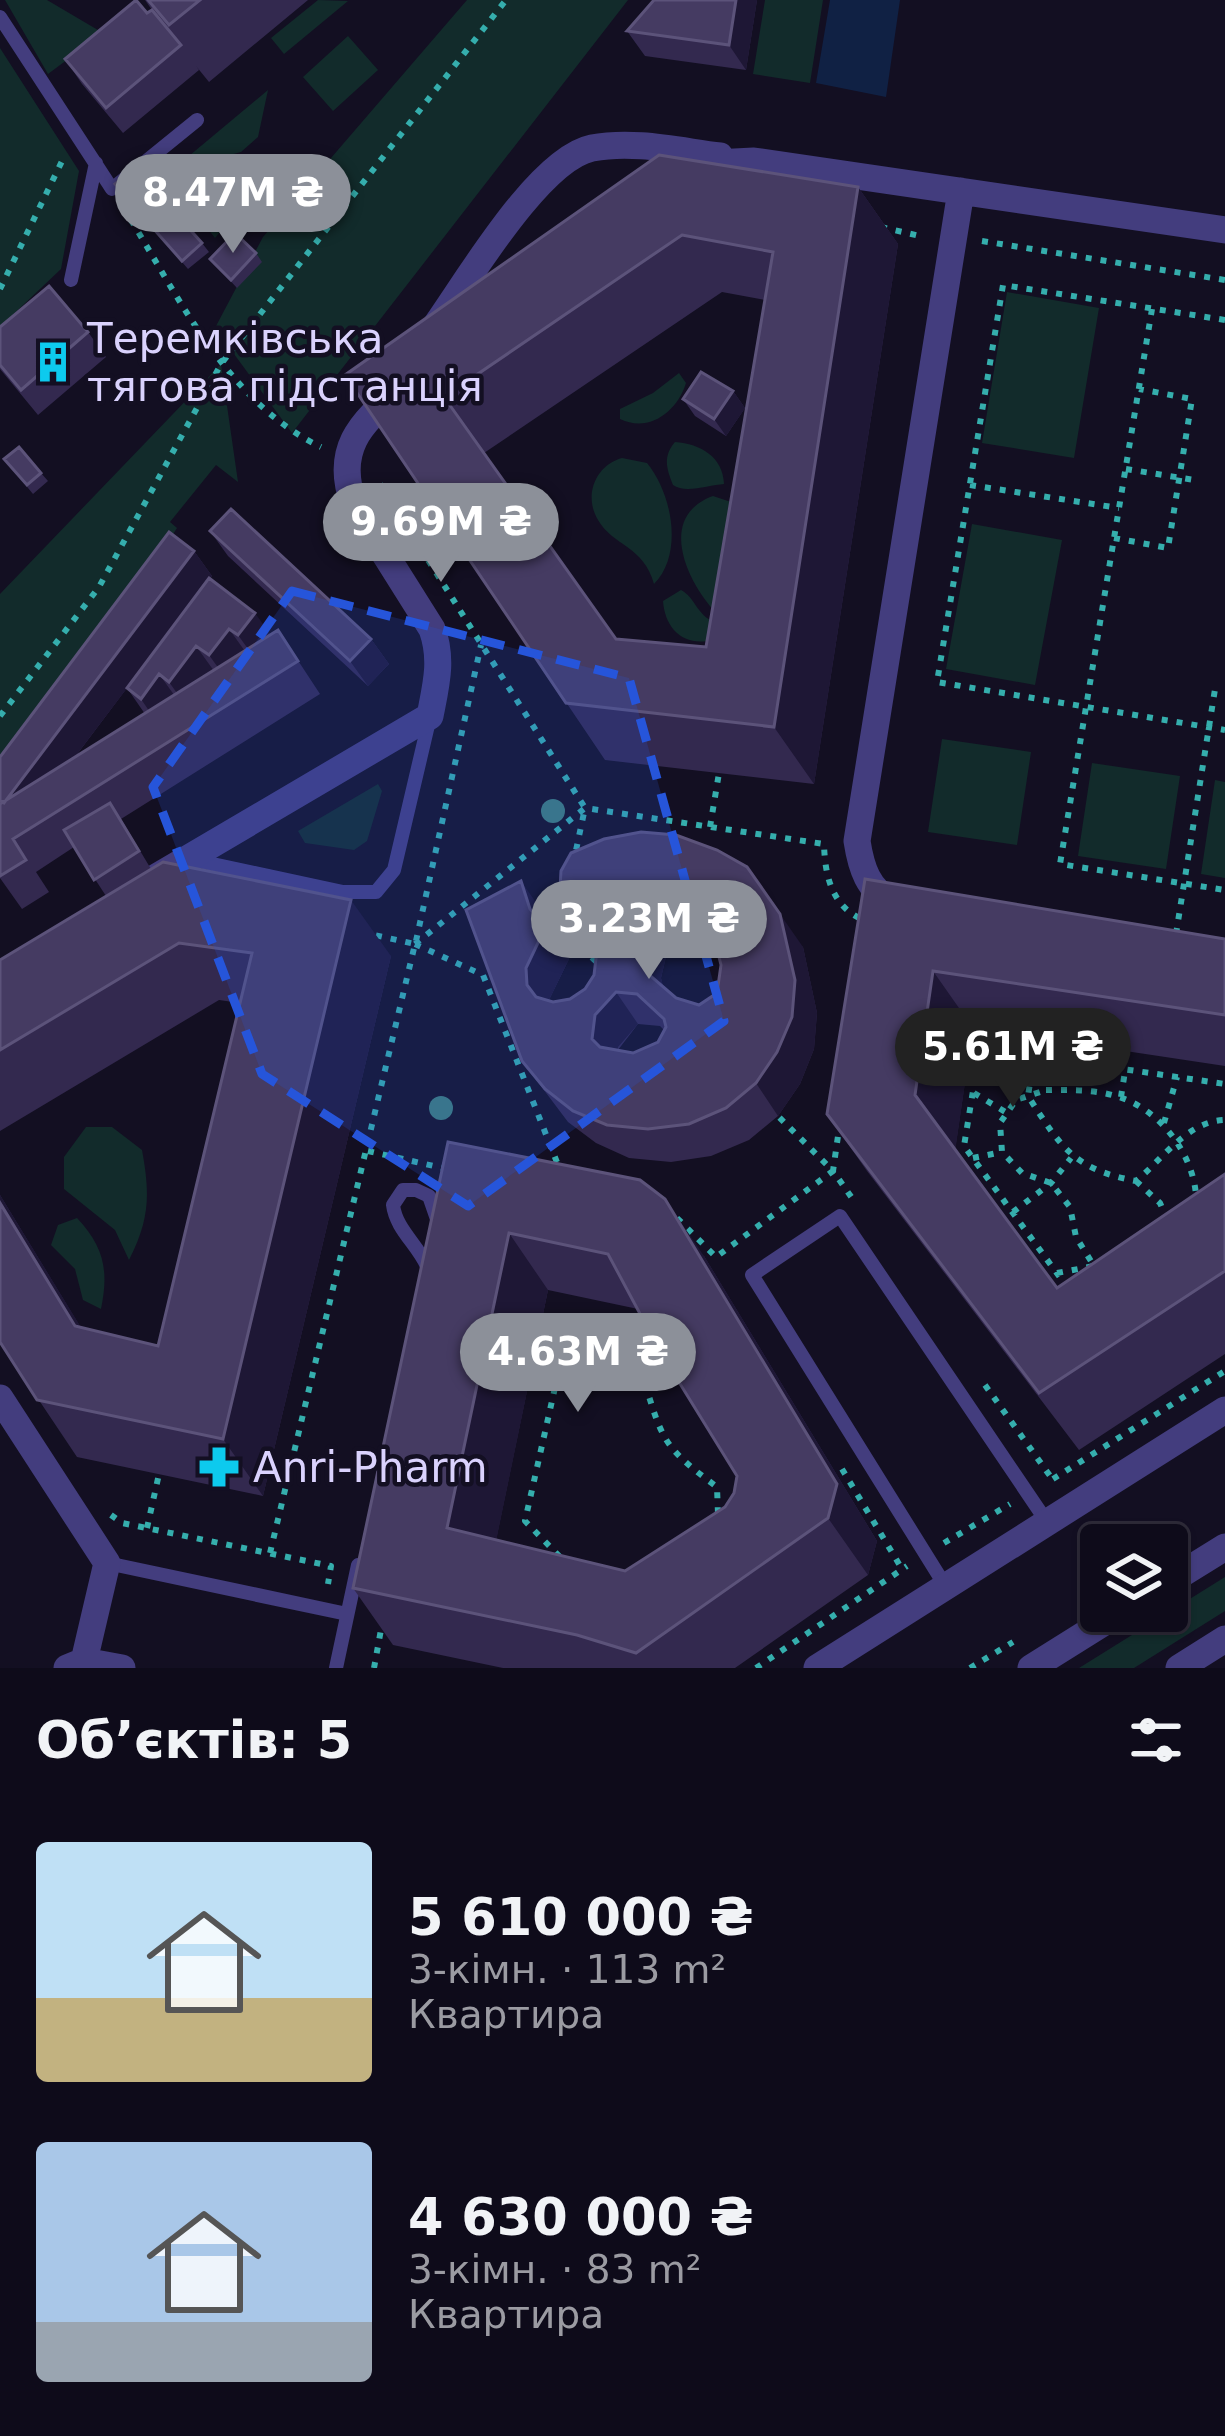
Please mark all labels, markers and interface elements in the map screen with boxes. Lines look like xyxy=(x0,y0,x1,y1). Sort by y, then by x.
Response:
pin: 8.47M ₴ xyxy=(122,154,344,256)
text: 8.47M ₴ xyxy=(142,170,324,215)
place label: Теремківська тягова підстанція xyxy=(86,314,483,411)
building icon: Теремківська тягова підстанція xyxy=(30,339,76,385)
pin: 9.69M ₴ xyxy=(330,483,552,585)
text: 9.69M ₴ xyxy=(350,499,532,544)
pin: 3.23M ₴ xyxy=(538,880,760,982)
text: 3.23M ₴ xyxy=(558,896,740,941)
pin: 5.61M ₴ xyxy=(902,1008,1124,1110)
text: 5.61M ₴ xyxy=(922,1024,1104,1069)
pin: 4.63M ₴ xyxy=(467,1313,689,1415)
text: 4.63M ₴ xyxy=(487,1329,669,1374)
place label: Anri-Pharm xyxy=(253,1443,488,1492)
pharmacy icon: Anri-Pharm xyxy=(196,1444,242,1490)
map controls xyxy=(1080,1524,1188,1632)
button: layers xyxy=(1080,1524,1188,1632)
icon: filters xyxy=(1123,1707,1189,1773)
text: Об’єктів: 5 xyxy=(36,1711,352,1770)
text: 5 610 000 ₴ xyxy=(408,1888,754,1947)
icon: home xyxy=(132,1890,276,2034)
text: 3-кімн. · 113 m² xyxy=(408,1947,726,1992)
text: Квартира xyxy=(408,1992,604,2037)
text: 4 630 000 ₴ xyxy=(408,2188,754,2247)
icon: home xyxy=(132,2190,276,2334)
text: 3-кімн. · 83 m² xyxy=(408,2247,701,2292)
text: Квартира xyxy=(408,2292,604,2337)

